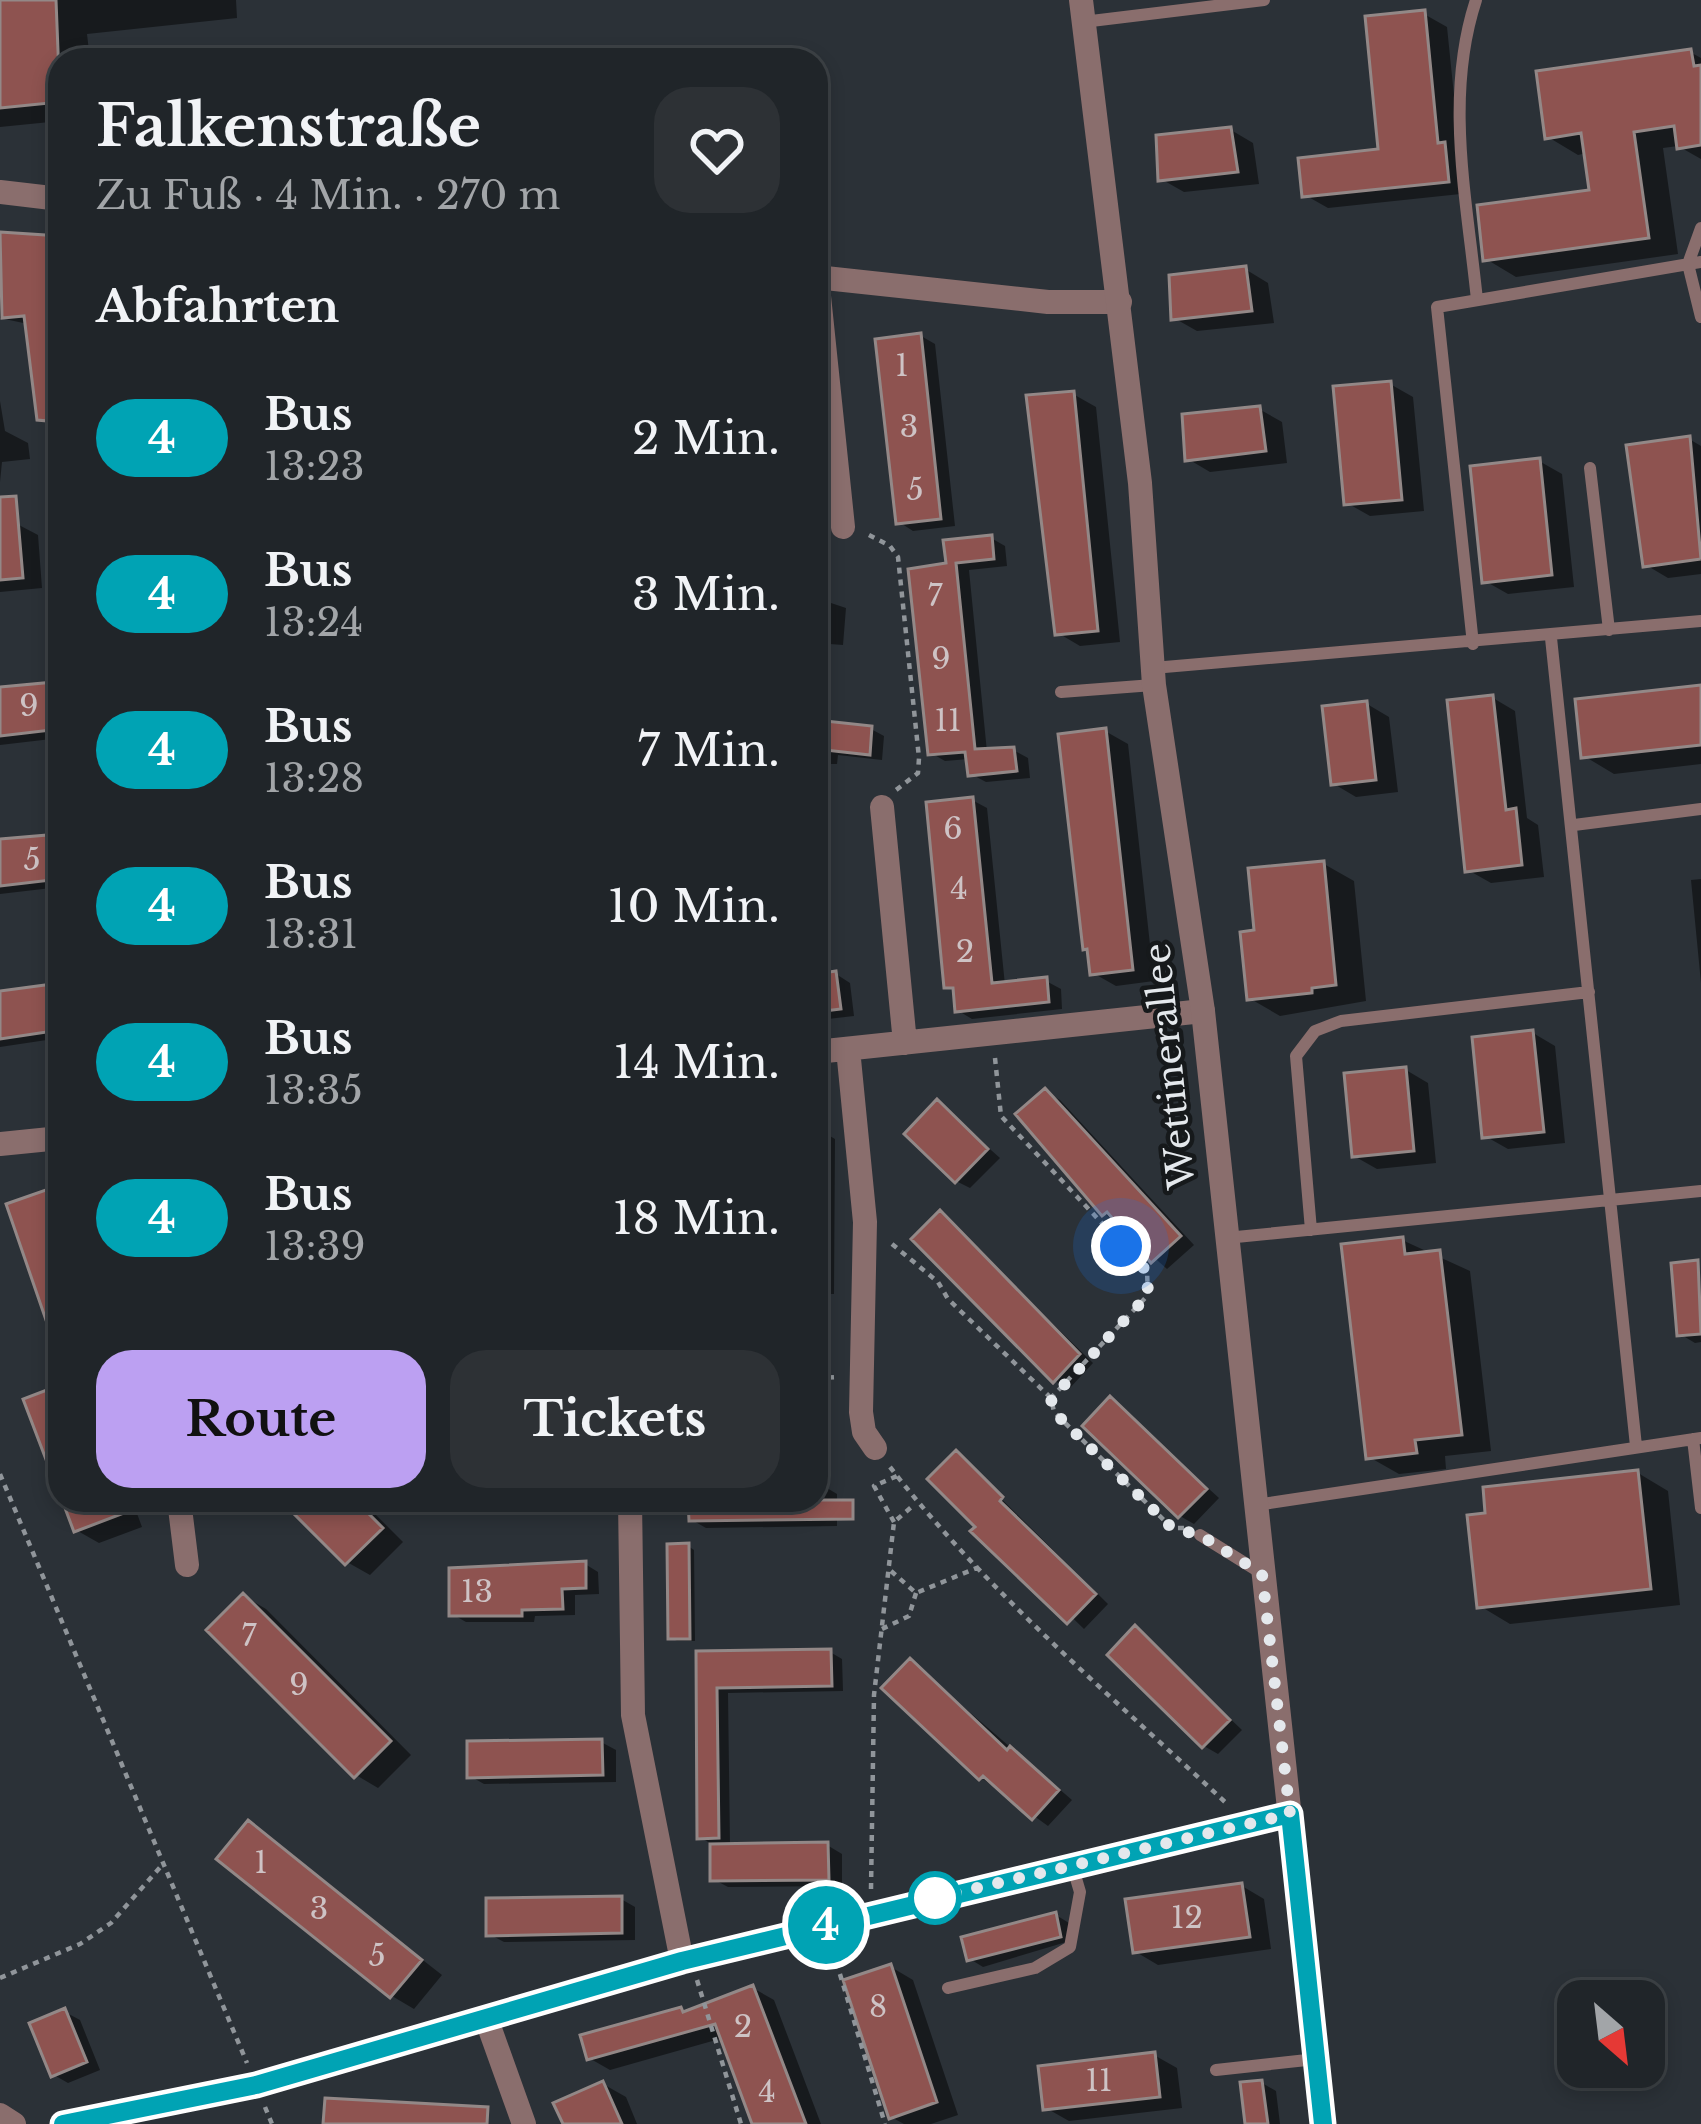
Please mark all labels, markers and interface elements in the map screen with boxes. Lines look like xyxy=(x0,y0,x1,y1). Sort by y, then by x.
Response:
button: heart xyxy=(654,87,780,213)
text: Falkenstraße xyxy=(96,91,481,161)
text: Zu Fuß · 4 Min. · 270 m xyxy=(96,171,560,220)
text: Abfahrten xyxy=(96,278,339,334)
house number: 1 xyxy=(895,347,909,384)
text: Bus xyxy=(264,386,352,442)
house number: 3 xyxy=(900,408,918,445)
text: 2 Min. xyxy=(632,410,780,466)
text: 4 xyxy=(148,412,176,464)
text: 13:23 xyxy=(264,442,365,491)
house number: 5 xyxy=(906,471,924,508)
text: Bus xyxy=(264,542,352,598)
text: 3 Min. xyxy=(632,566,780,622)
text: 4 xyxy=(148,568,176,620)
house number: 7 xyxy=(927,577,943,614)
text: 13:24 xyxy=(264,598,363,647)
house number: 9 xyxy=(931,640,951,677)
house number: 9 xyxy=(19,687,39,724)
text: Bus xyxy=(264,698,352,754)
house number: 11 xyxy=(935,702,961,739)
text: 7 Min. xyxy=(637,722,780,778)
text: 4 xyxy=(148,724,176,776)
text: 13:28 xyxy=(264,754,364,803)
house number: 6 xyxy=(943,810,963,847)
house number: 5 xyxy=(23,841,41,878)
text: Bus xyxy=(264,854,352,910)
house number: 4 xyxy=(950,870,968,907)
text: 10 Min. xyxy=(608,878,780,934)
text: 4 xyxy=(148,880,176,932)
text: 13:31 xyxy=(264,910,358,959)
house number: 2 xyxy=(956,933,974,970)
street label: Wettinerallee xyxy=(1134,941,1205,1192)
text: Bus xyxy=(264,1010,352,1066)
text: 14 Min. xyxy=(613,1034,780,1090)
text: 4 xyxy=(148,1036,176,1088)
text: 13:35 xyxy=(264,1066,363,1115)
text: Bus xyxy=(264,1166,352,1222)
text: 18 Min. xyxy=(612,1190,780,1246)
text: 4 xyxy=(148,1192,176,1244)
your location xyxy=(1091,1216,1151,1276)
text: 13:39 xyxy=(264,1222,366,1271)
button: Route xyxy=(96,1350,426,1488)
button: Tickets xyxy=(450,1350,780,1488)
house number: 13 xyxy=(461,1573,493,1610)
house number: 7 xyxy=(241,1617,257,1654)
house number: 9 xyxy=(289,1666,309,1703)
house number: 1 xyxy=(254,1844,268,1881)
unlabelled marker xyxy=(910,1873,960,1923)
line badge: 4 xyxy=(787,1886,865,1964)
house number: 3 xyxy=(310,1890,328,1927)
text: 4 xyxy=(812,1899,840,1951)
house number: 12 xyxy=(1171,1899,1203,1936)
house number: 5 xyxy=(368,1937,386,1974)
north arrow xyxy=(1557,1980,1665,2088)
map controls xyxy=(1557,1980,1665,2088)
house number: 8 xyxy=(869,1988,887,2025)
house number: 2 xyxy=(734,2008,752,2045)
house number: 11 xyxy=(1086,2062,1112,2099)
house number: 4 xyxy=(758,2073,776,2110)

